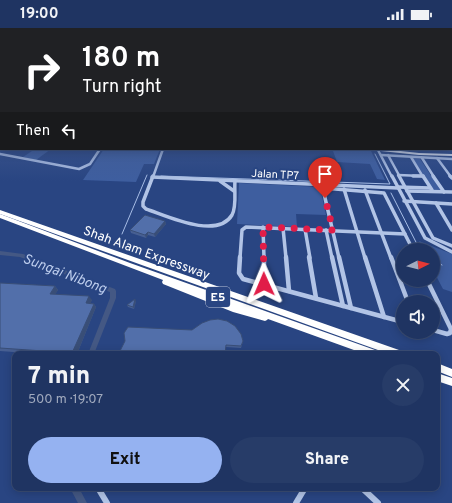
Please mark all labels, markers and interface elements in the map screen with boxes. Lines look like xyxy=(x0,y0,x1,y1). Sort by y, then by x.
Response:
text: 19:00 xyxy=(20,5,59,24)
text: 180 m xyxy=(82,41,160,77)
icon: right xyxy=(16,44,68,96)
text: Turn right xyxy=(82,76,162,99)
icon: left xyxy=(58,120,80,142)
text: Then xyxy=(16,122,50,141)
pin xyxy=(308,157,342,198)
icon: arrive xyxy=(314,163,336,185)
street label: Jalan TP7 xyxy=(251,167,299,183)
street label: Shah Alam Expressway xyxy=(81,224,212,284)
north arrow xyxy=(396,243,440,287)
map controls xyxy=(396,243,440,339)
water label: Sungai Nibong xyxy=(20,251,109,298)
position arrow xyxy=(243,263,285,305)
road number: E5 xyxy=(206,287,230,307)
button: sound xyxy=(396,295,440,339)
text: 7 min xyxy=(28,362,90,392)
button: close xyxy=(382,364,424,406)
text: 500 m · 19:07 xyxy=(28,392,103,408)
button: Exit xyxy=(28,437,222,483)
button: Share xyxy=(230,437,424,483)

